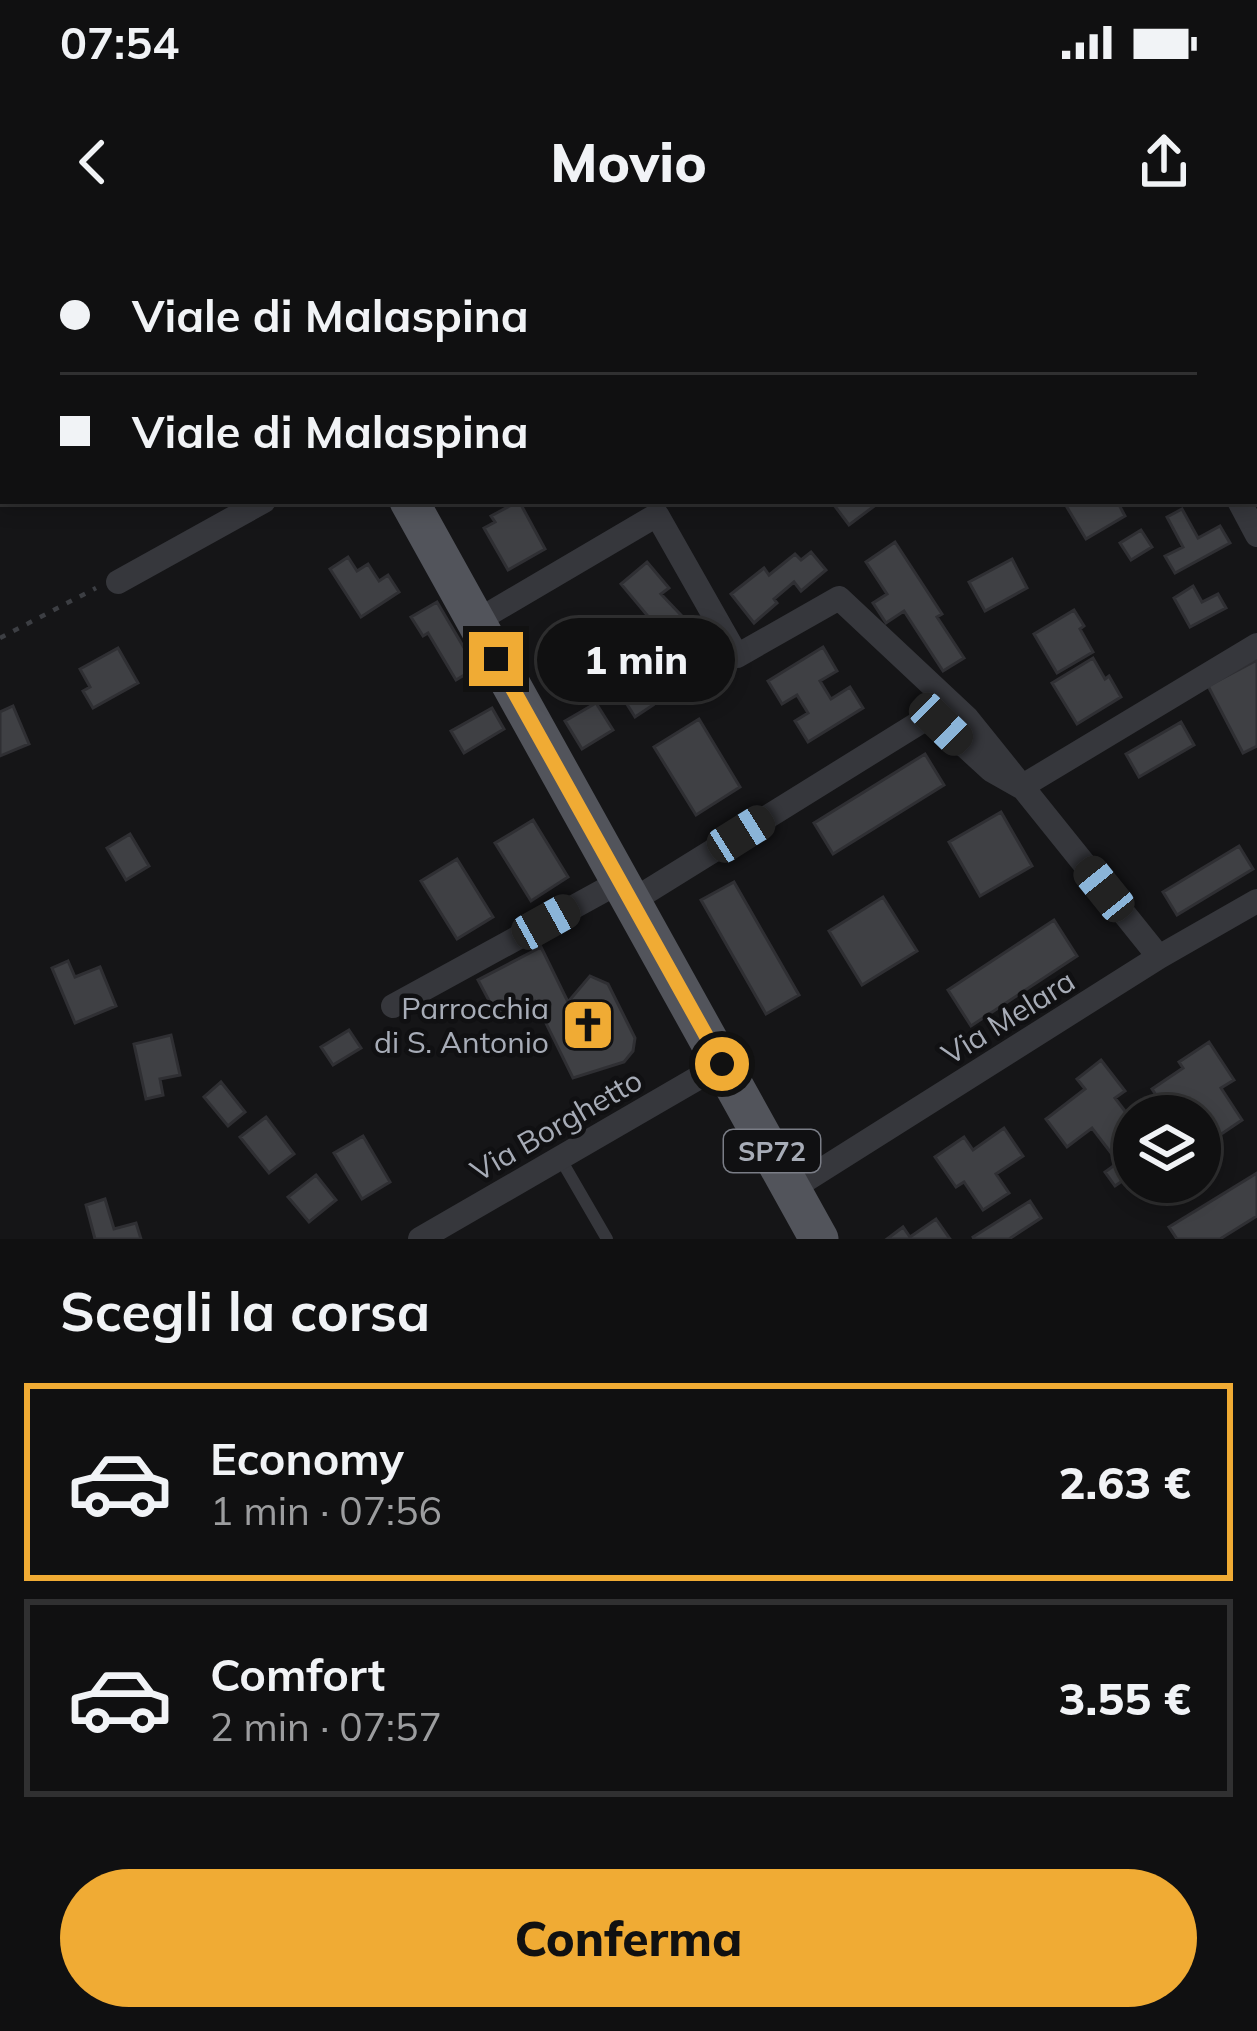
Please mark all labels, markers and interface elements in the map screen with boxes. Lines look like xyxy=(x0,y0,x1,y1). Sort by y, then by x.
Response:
text: 07:54 xyxy=(60,14,179,70)
text: Movio xyxy=(550,128,707,196)
icon: back xyxy=(60,129,126,195)
icon: share xyxy=(1131,129,1197,195)
text: Viale di Malaspina xyxy=(132,287,529,343)
text: Viale di Malaspina xyxy=(132,403,529,459)
callout: 1 min xyxy=(538,617,736,701)
route end xyxy=(469,632,523,686)
text: 1 min xyxy=(584,635,688,684)
car xyxy=(903,686,979,762)
car xyxy=(701,800,781,868)
car xyxy=(1067,850,1141,928)
car xyxy=(506,889,586,955)
street label: Via Melara xyxy=(934,961,1082,1073)
place label: Parrocchia di S. Antonio xyxy=(374,989,549,1061)
church icon: Parrocchia di S. Antonio xyxy=(560,997,616,1053)
route start xyxy=(695,1037,749,1091)
street label: Via Borghetto xyxy=(463,1061,649,1189)
map controls xyxy=(1113,1095,1221,1203)
button: layers xyxy=(1113,1095,1221,1203)
road number: SP72 xyxy=(724,1130,820,1172)
text: Scegli la corsa xyxy=(60,1277,430,1345)
icon: car xyxy=(66,1428,174,1536)
text: Economy xyxy=(210,1430,404,1486)
text: 2.63 € xyxy=(1059,1454,1191,1510)
text: 1 min · 07:56 xyxy=(210,1486,442,1535)
icon: car xyxy=(66,1644,174,1752)
text: Comfort xyxy=(210,1646,385,1702)
text: 3.55 € xyxy=(1059,1670,1191,1726)
text: 2 min · 07:57 xyxy=(210,1702,442,1751)
button: Conferma xyxy=(60,1869,1197,2007)

